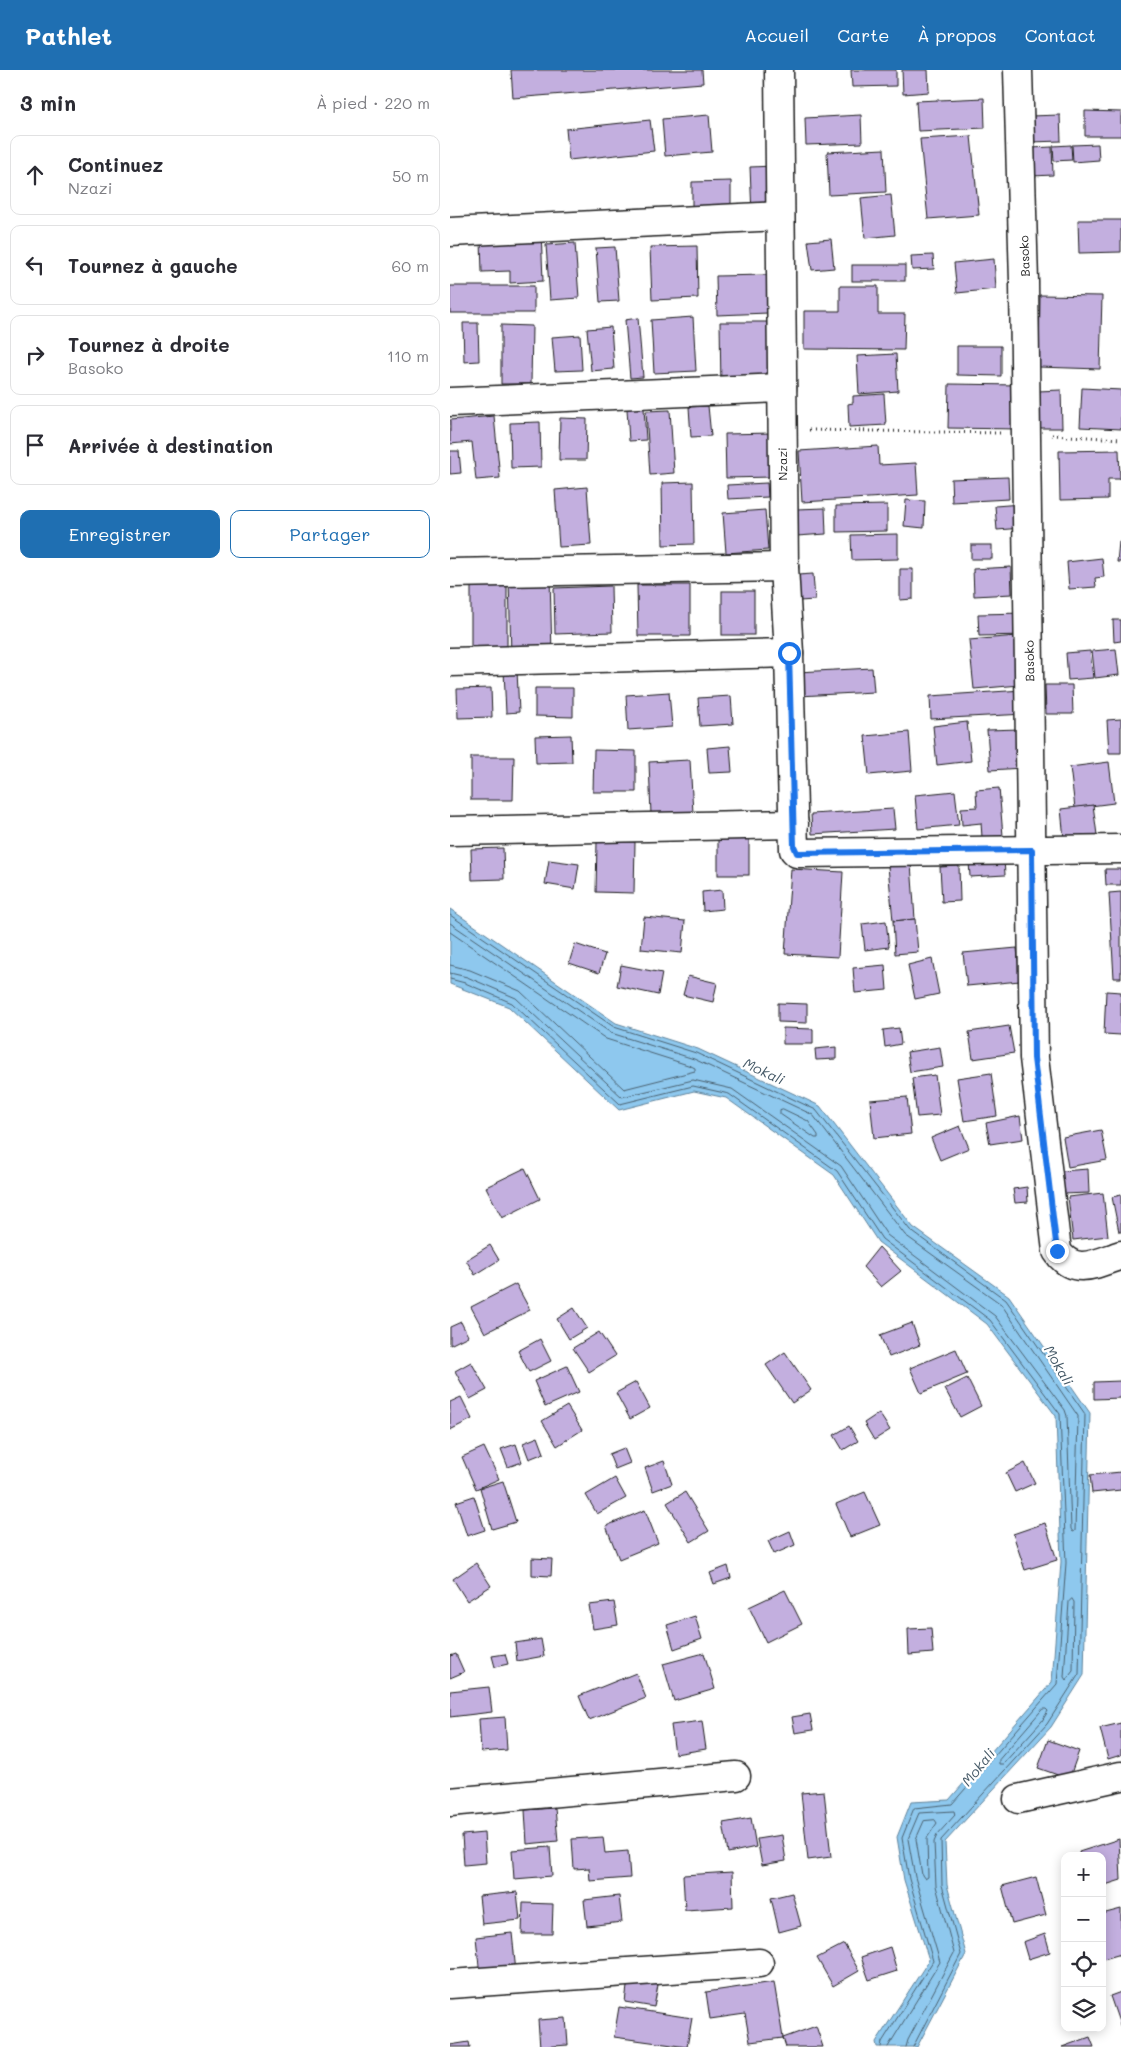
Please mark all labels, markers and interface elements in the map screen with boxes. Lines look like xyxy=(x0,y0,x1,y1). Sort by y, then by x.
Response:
text: Pathlet xyxy=(25,20,112,51)
text: Accueil xyxy=(744,23,809,47)
text: Carte xyxy=(837,23,889,47)
text: À propos xyxy=(917,23,997,47)
text: Contact xyxy=(1025,23,1096,47)
text: 3 min xyxy=(20,89,76,116)
text: À pied · 220 m xyxy=(316,92,430,113)
text: Continuez xyxy=(68,152,163,177)
icon: ahead xyxy=(21,161,49,189)
text: 50 m xyxy=(392,165,429,186)
text: Nzazi xyxy=(68,177,112,198)
street label: Basoko xyxy=(1015,235,1033,277)
icon: left xyxy=(21,251,49,279)
text: Tournez à gauche xyxy=(68,253,237,278)
text: 60 m xyxy=(392,255,429,276)
text: Tournez à droite xyxy=(68,332,230,357)
icon: right xyxy=(21,341,49,369)
text: 110 m xyxy=(387,345,429,366)
text: Basoko xyxy=(68,357,123,378)
icon: arrive xyxy=(21,431,49,459)
text: Arrivée à destination xyxy=(68,433,273,458)
street label: Nzazi xyxy=(774,447,790,481)
button: Enregistrer xyxy=(20,510,220,558)
button: Partager xyxy=(230,510,430,558)
street label: Basoko xyxy=(1021,640,1037,682)
route start xyxy=(778,642,801,665)
water label: Mokali xyxy=(740,1053,788,1089)
route end xyxy=(1046,1240,1069,1263)
water label: Mokali xyxy=(1040,1341,1078,1389)
water label: Mokali xyxy=(957,1744,999,1790)
map controls xyxy=(1061,1852,1106,2032)
button: + xyxy=(1061,1852,1106,1897)
button: − xyxy=(1061,1897,1106,1942)
button: locate xyxy=(1061,1942,1106,1987)
button: layers xyxy=(1061,1987,1106,2032)

